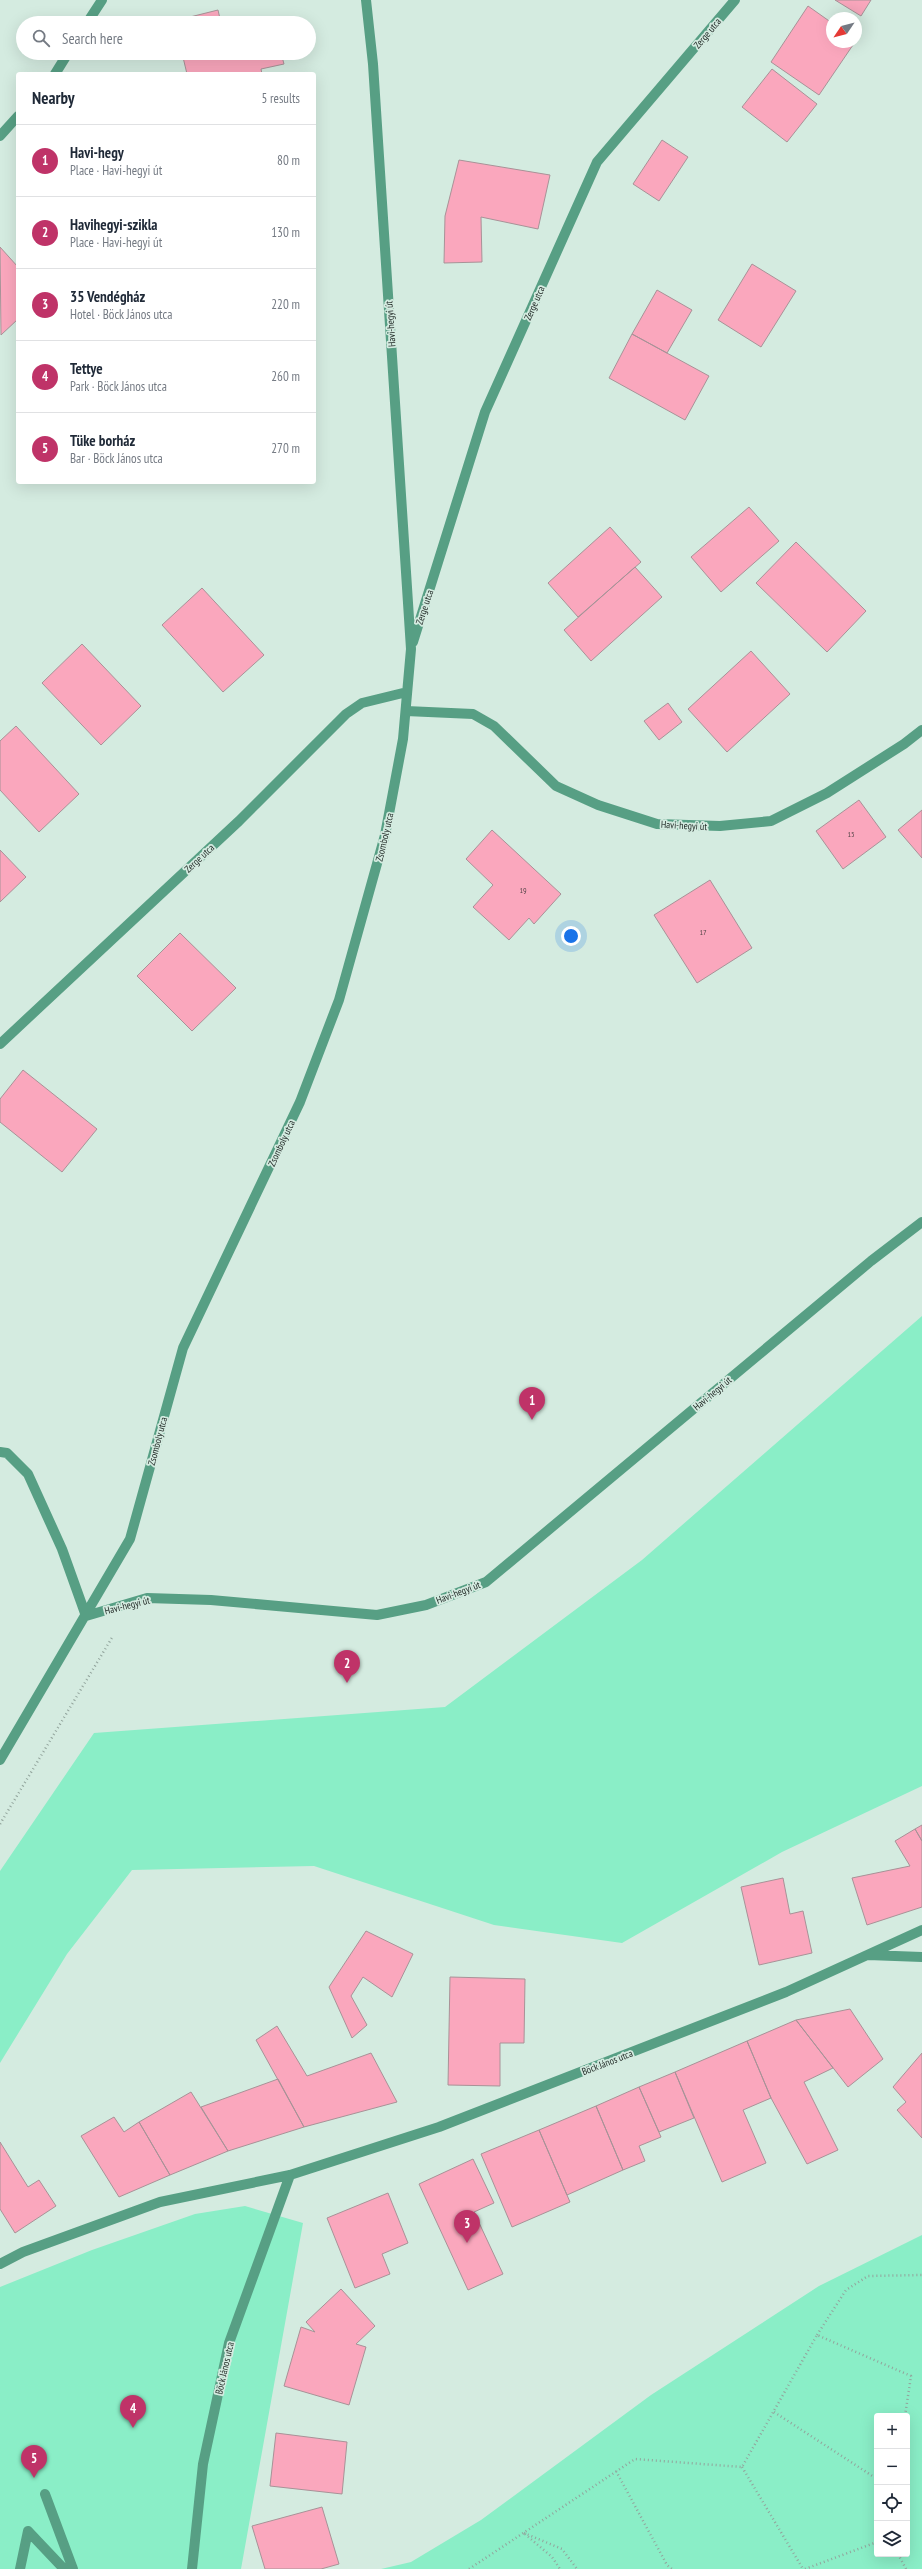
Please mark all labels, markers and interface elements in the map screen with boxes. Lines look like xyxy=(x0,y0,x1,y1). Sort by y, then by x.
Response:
north arrow xyxy=(826,12,862,48)
street label: Zerge utca xyxy=(691,15,724,51)
search box xyxy=(16,16,316,60)
icon: search xyxy=(30,27,52,49)
text: Search here xyxy=(62,29,123,48)
text: Nearby xyxy=(32,87,75,109)
text: 5 results xyxy=(261,90,300,107)
text: Havi-hegy xyxy=(70,143,124,162)
text: 1 xyxy=(42,152,48,169)
text: 80 m xyxy=(277,152,300,169)
text: Place · Havi-hegyi út xyxy=(70,162,162,179)
text: Havihegyi-szikla xyxy=(70,215,158,234)
text: 2 xyxy=(42,224,48,241)
text: 130 m xyxy=(271,224,300,241)
text: Place · Havi-hegyi út xyxy=(70,234,162,251)
street label: Zerge utca xyxy=(521,284,548,322)
text: 35 Vendégház xyxy=(70,287,145,306)
text: 3 xyxy=(42,296,48,313)
text: 220 m xyxy=(271,296,300,313)
street label: Havi-hegyi út xyxy=(382,300,399,347)
text: Hotel · Böck János utca xyxy=(70,306,172,323)
text: Tettye xyxy=(70,359,103,378)
text: 4 xyxy=(42,368,48,385)
text: 260 m xyxy=(271,368,300,385)
text: Park · Böck János utca xyxy=(70,378,167,395)
text: Tüke borház xyxy=(70,431,135,450)
text: 5 xyxy=(42,440,48,457)
text: 270 m xyxy=(271,440,300,457)
text: Bar · Böck János utca xyxy=(70,450,163,467)
street label: Zerge utca xyxy=(413,588,436,626)
street label: Zsomboly utca xyxy=(373,811,396,863)
street label: Havi-hegyi út xyxy=(661,818,708,833)
house number: 15 xyxy=(847,829,855,839)
street label: Zerge utca xyxy=(182,841,217,875)
house number: 19 xyxy=(519,885,527,895)
your location xyxy=(561,926,581,946)
house number: 17 xyxy=(699,927,707,937)
street label: Zsomboly utca xyxy=(265,1118,298,1168)
street label: Havi-hegyi út xyxy=(690,1373,734,1413)
pin: 1 xyxy=(519,1387,545,1420)
street label: Zsomboly utca xyxy=(145,1415,170,1467)
street label: Havi-hegyi út xyxy=(434,1578,482,1607)
street label: Havi-hegyi út xyxy=(103,1594,151,1617)
pin: 2 xyxy=(334,1650,360,1683)
street label: Böck János utca xyxy=(580,2047,635,2078)
pin: 3 xyxy=(454,2210,480,2243)
street label: Böck János utca xyxy=(212,2341,237,2396)
pin: 4 xyxy=(120,2395,146,2428)
map controls xyxy=(874,2413,910,2557)
button: + xyxy=(874,2413,910,2449)
pin: 5 xyxy=(21,2445,47,2478)
button: − xyxy=(874,2449,910,2485)
button: locate xyxy=(874,2485,910,2521)
button: layers xyxy=(874,2521,910,2557)

